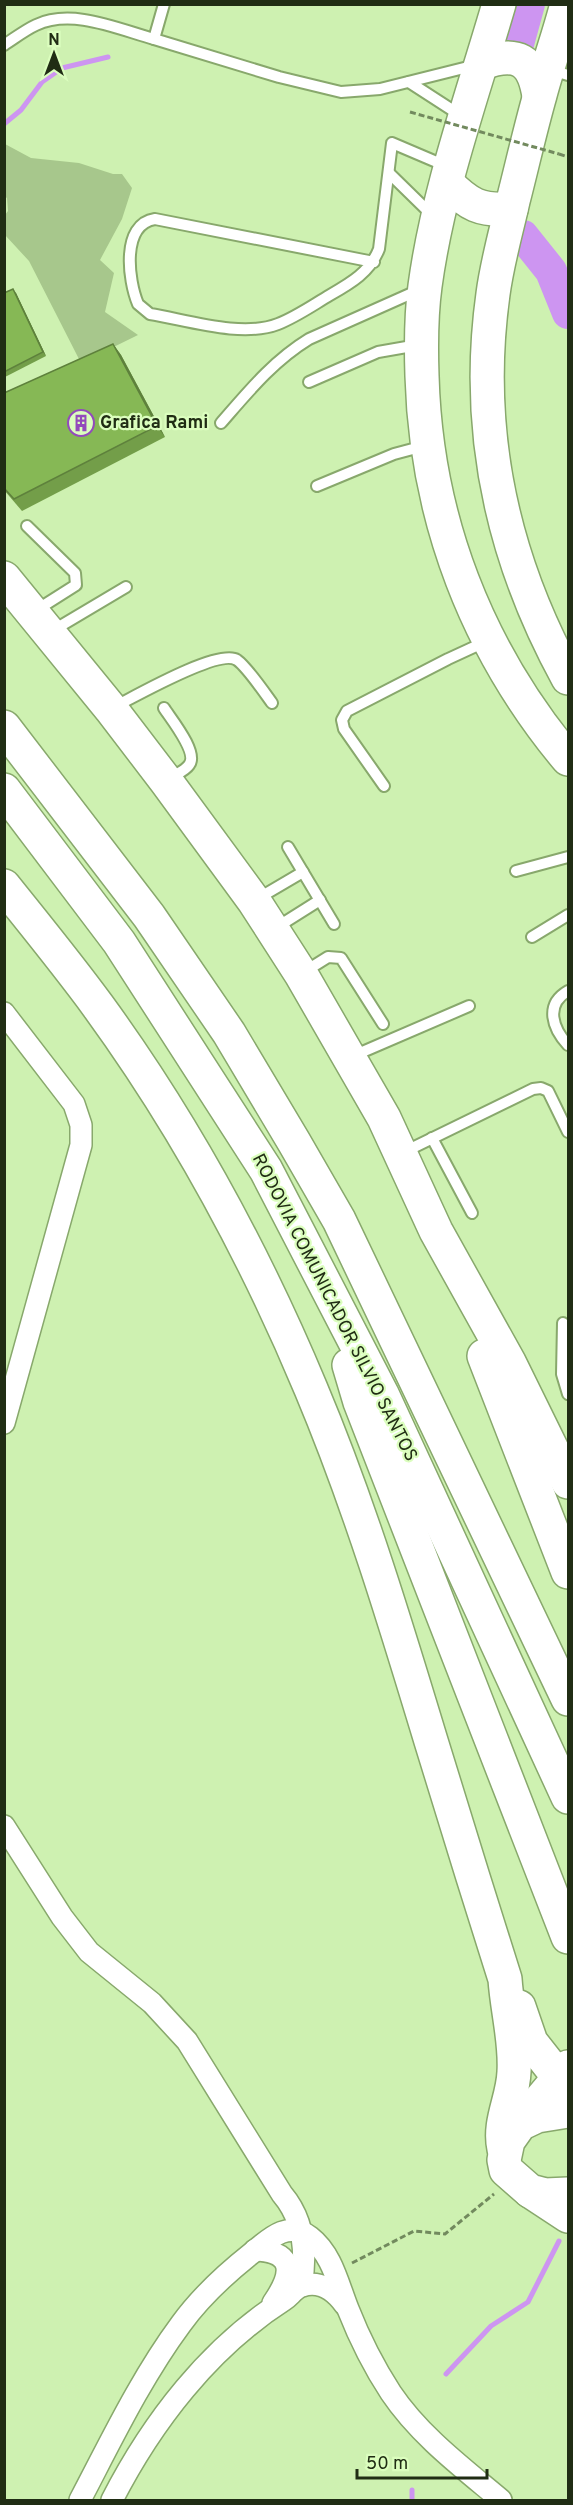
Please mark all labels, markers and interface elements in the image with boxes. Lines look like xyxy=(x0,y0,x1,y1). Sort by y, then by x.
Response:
north arrow xyxy=(24,24,84,84)
text: N xyxy=(48,31,60,51)
building icon: Grafica Rami xyxy=(66,408,96,438)
place label: Grafica Rami xyxy=(100,412,208,435)
street label: RODOVIA COMUNICADOR SILVIO SANTOS xyxy=(246,1150,422,1466)
scale bar xyxy=(357,2442,488,2480)
text: 50 m xyxy=(366,2453,408,2476)

